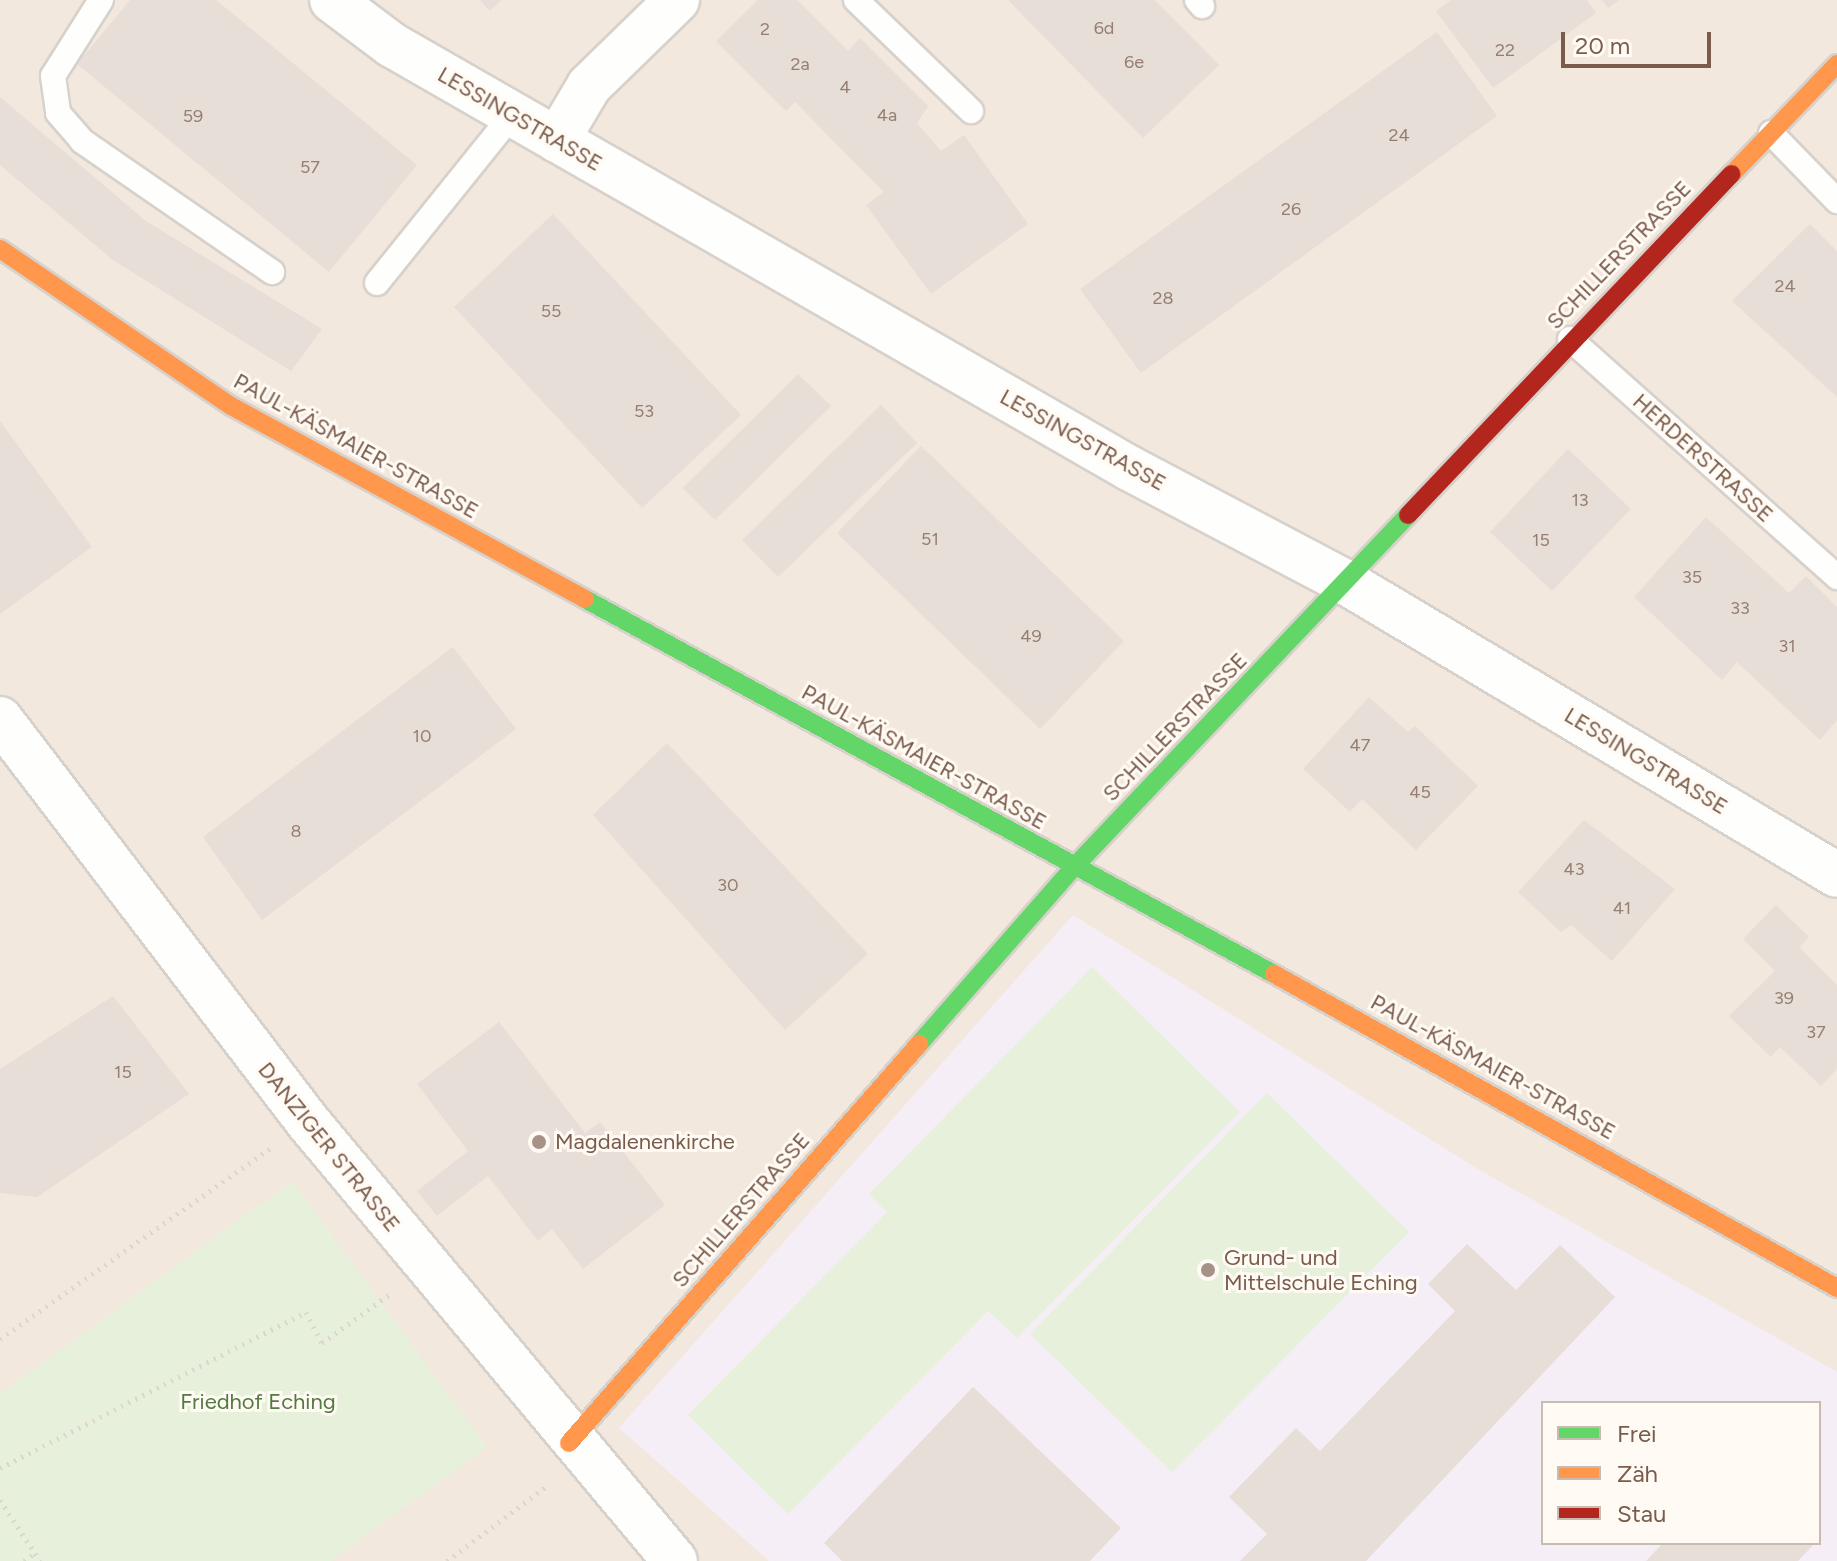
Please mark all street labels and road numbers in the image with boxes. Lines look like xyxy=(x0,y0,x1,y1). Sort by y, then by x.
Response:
street label: LESSINGSTRASSE xyxy=(433,61,607,177)
street label: SCHILLERSTRASSE xyxy=(1541,175,1697,335)
street label: PAUL-KÄSMAIER-STRASSE xyxy=(229,368,483,524)
street label: LESSINGSTRASSE xyxy=(995,383,1171,497)
street label: HERDERSTRASSE xyxy=(1627,388,1779,528)
street label: SCHILLERSTRASSE xyxy=(1097,647,1253,807)
street label: PAUL-KÄSMAIER-STRASSE xyxy=(797,679,1051,835)
street label: LESSINGSTRASSE xyxy=(1560,702,1732,820)
street label: PAUL-KÄSMAIER-STRASSE xyxy=(1366,989,1620,1145)
street label: DANZIGER STRASSE xyxy=(253,1057,405,1237)
street label: SCHILLERSTRASSE xyxy=(667,1127,815,1293)

